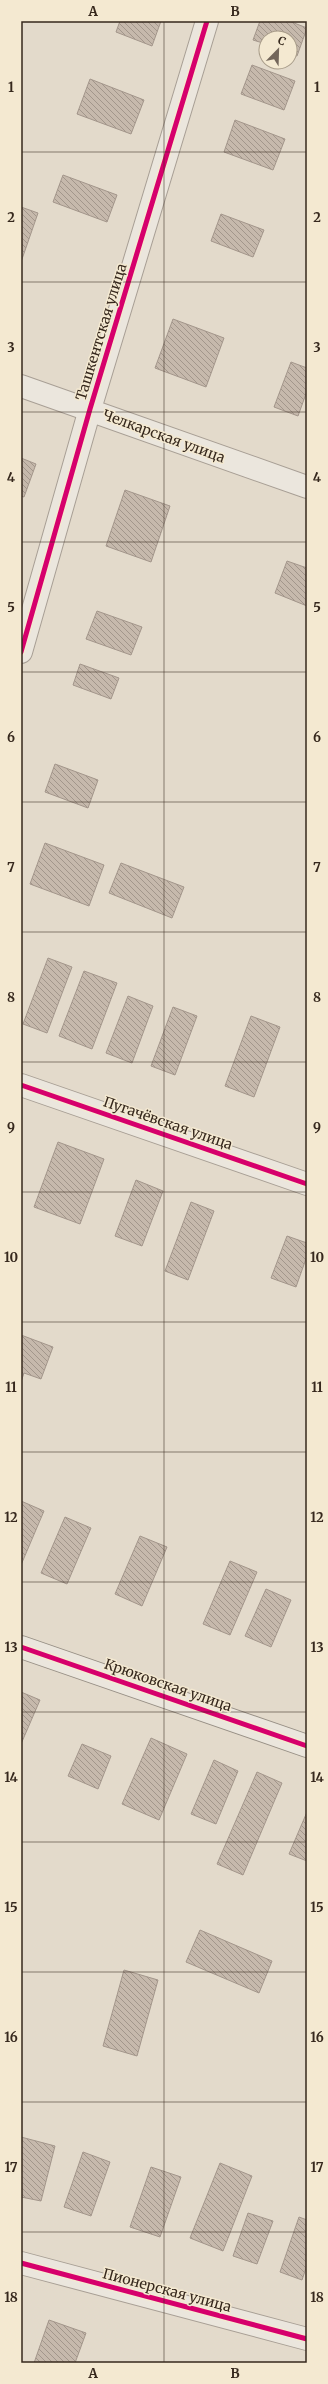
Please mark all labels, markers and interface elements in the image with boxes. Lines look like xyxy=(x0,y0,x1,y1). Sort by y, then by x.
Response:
text: A xyxy=(87,3,98,20)
text: B xyxy=(230,3,240,20)
north arrow xyxy=(258,30,298,70)
text: С xyxy=(276,33,288,49)
text: 1 xyxy=(8,79,14,96)
text: 1 xyxy=(314,79,320,96)
text: 2 xyxy=(7,209,15,226)
text: 2 xyxy=(313,209,321,226)
street label: Ташкентская улица xyxy=(72,261,131,403)
text: 3 xyxy=(7,339,15,356)
text: 3 xyxy=(313,339,321,356)
street label: Челкарская улица xyxy=(100,406,228,467)
text: 4 xyxy=(7,469,16,486)
text: 4 xyxy=(313,469,322,486)
text: 5 xyxy=(7,599,15,616)
text: 5 xyxy=(313,599,321,616)
text: 6 xyxy=(7,729,15,746)
text: 6 xyxy=(313,729,321,746)
text: 7 xyxy=(7,859,15,876)
text: 7 xyxy=(313,859,321,876)
text: 8 xyxy=(7,989,15,1006)
text: 8 xyxy=(313,989,321,1006)
street label: Пугачёвская улица xyxy=(101,1092,235,1154)
text: 9 xyxy=(7,1119,15,1136)
text: 9 xyxy=(313,1119,321,1136)
text: 10 xyxy=(4,1249,18,1266)
text: 10 xyxy=(310,1249,324,1266)
text: 11 xyxy=(5,1379,17,1396)
text: 11 xyxy=(311,1379,323,1396)
text: 12 xyxy=(4,1509,18,1526)
text: 12 xyxy=(310,1509,324,1526)
text: 13 xyxy=(4,1639,18,1656)
text: 13 xyxy=(310,1639,324,1656)
street label: Крюковская улица xyxy=(102,1655,235,1715)
text: 14 xyxy=(4,1769,19,1786)
text: 14 xyxy=(310,1769,325,1786)
text: 15 xyxy=(4,1899,18,1916)
text: 15 xyxy=(310,1899,324,1916)
text: 16 xyxy=(4,2029,18,2046)
text: 16 xyxy=(310,2029,324,2046)
text: 17 xyxy=(4,2159,18,2176)
text: 17 xyxy=(310,2159,324,2176)
street label: Пионерская улица xyxy=(101,2264,234,2316)
text: 18 xyxy=(4,2289,18,2306)
text: 18 xyxy=(310,2289,324,2306)
text: A xyxy=(87,2365,98,2382)
text: B xyxy=(230,2365,240,2382)

